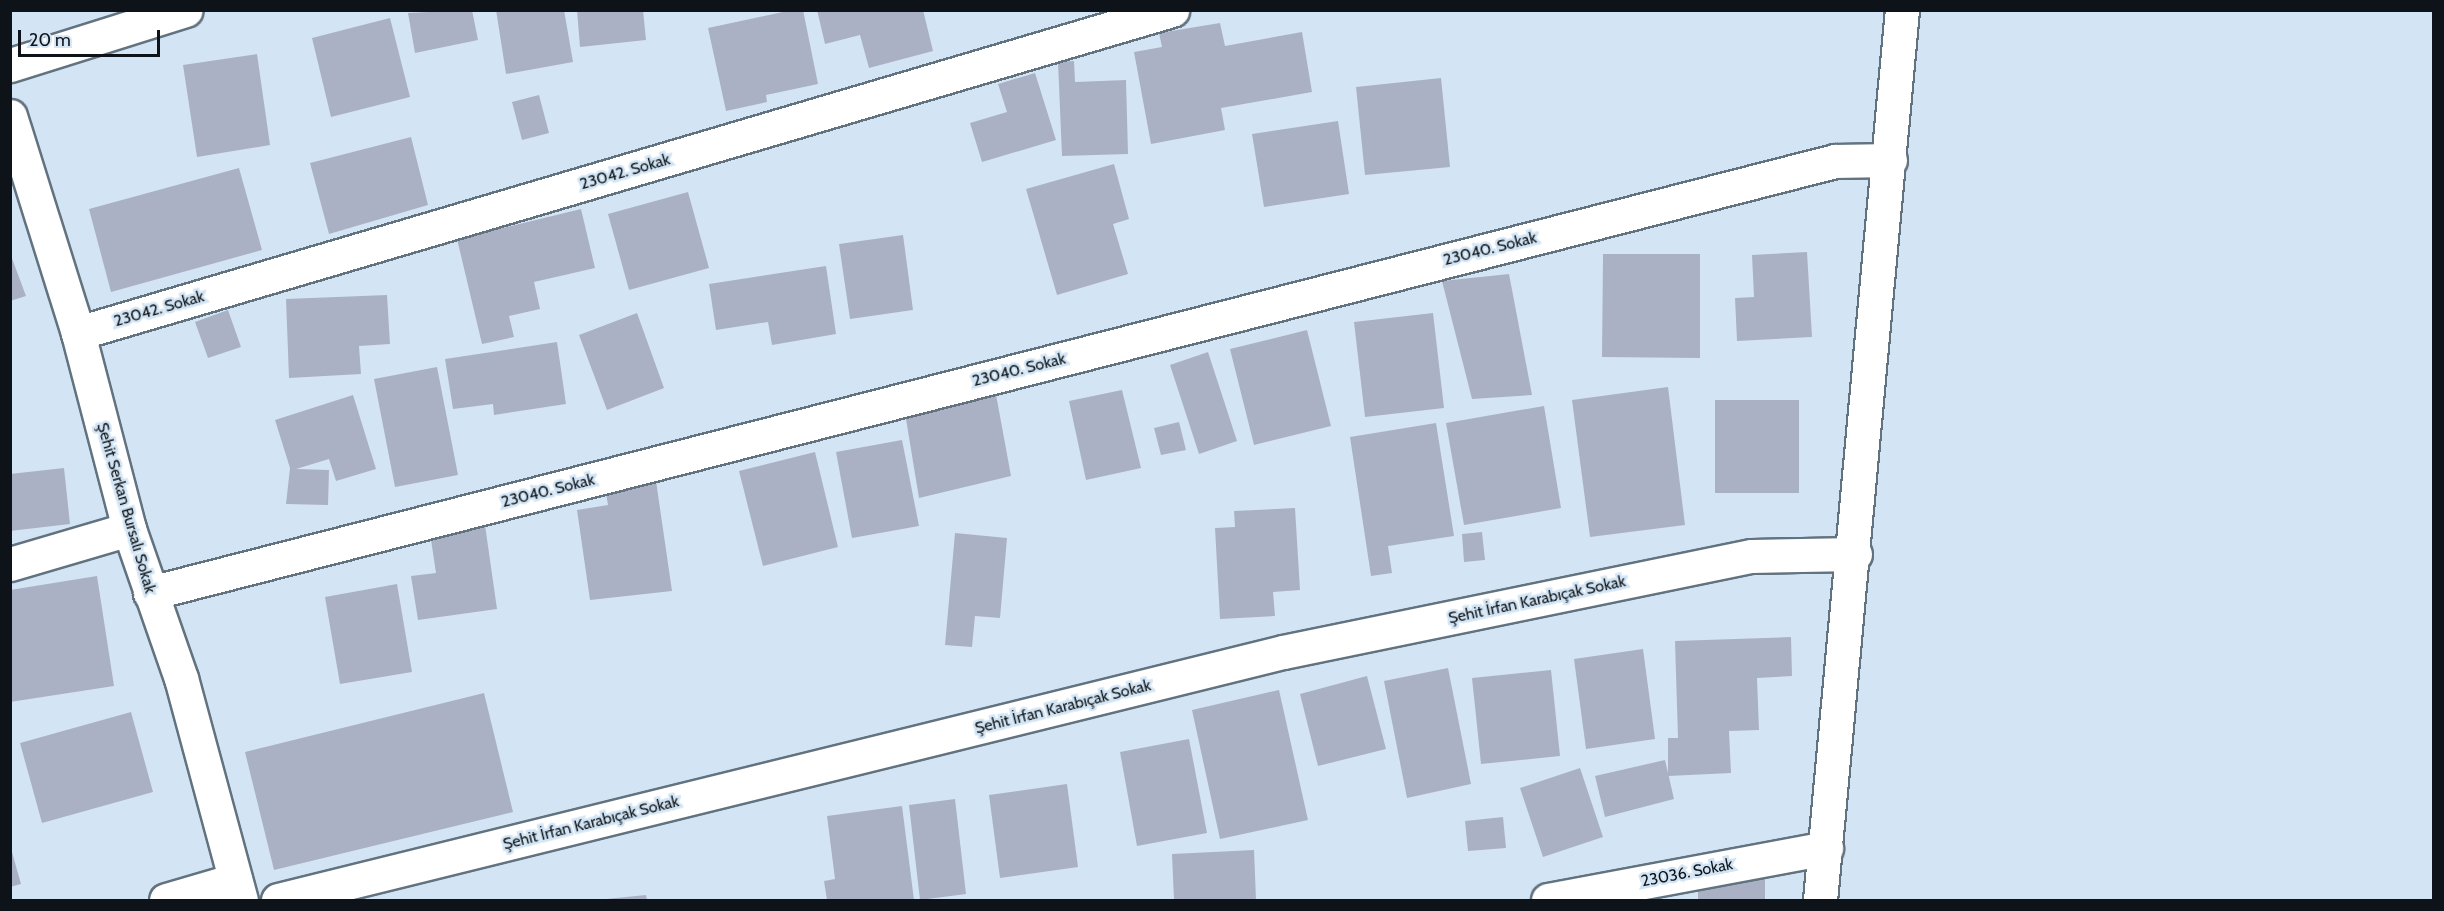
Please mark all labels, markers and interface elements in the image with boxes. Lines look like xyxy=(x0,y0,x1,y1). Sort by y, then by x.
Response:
scale bar xyxy=(21,18,164,56)
text: 20 m xyxy=(29,29,71,51)
street label: 23042. Sokak xyxy=(578,150,672,194)
street label: 23040. Sokak xyxy=(1441,228,1539,270)
street label: 23042. Sokak xyxy=(112,287,206,331)
street label: 23040. Sokak xyxy=(970,349,1068,391)
street label: Şehit Serkan Bursalı Sokak xyxy=(92,420,160,596)
street label: 23040. Sokak xyxy=(499,470,597,512)
street label: Şehit İrfan Karabıçak Sokak xyxy=(1447,572,1627,628)
street label: Şehit İrfan Karabıçak Sokak xyxy=(973,676,1153,738)
street label: Şehit İrfan Karabıçak Sokak xyxy=(501,792,681,854)
street label: 23036. Sokak xyxy=(1640,855,1734,891)

